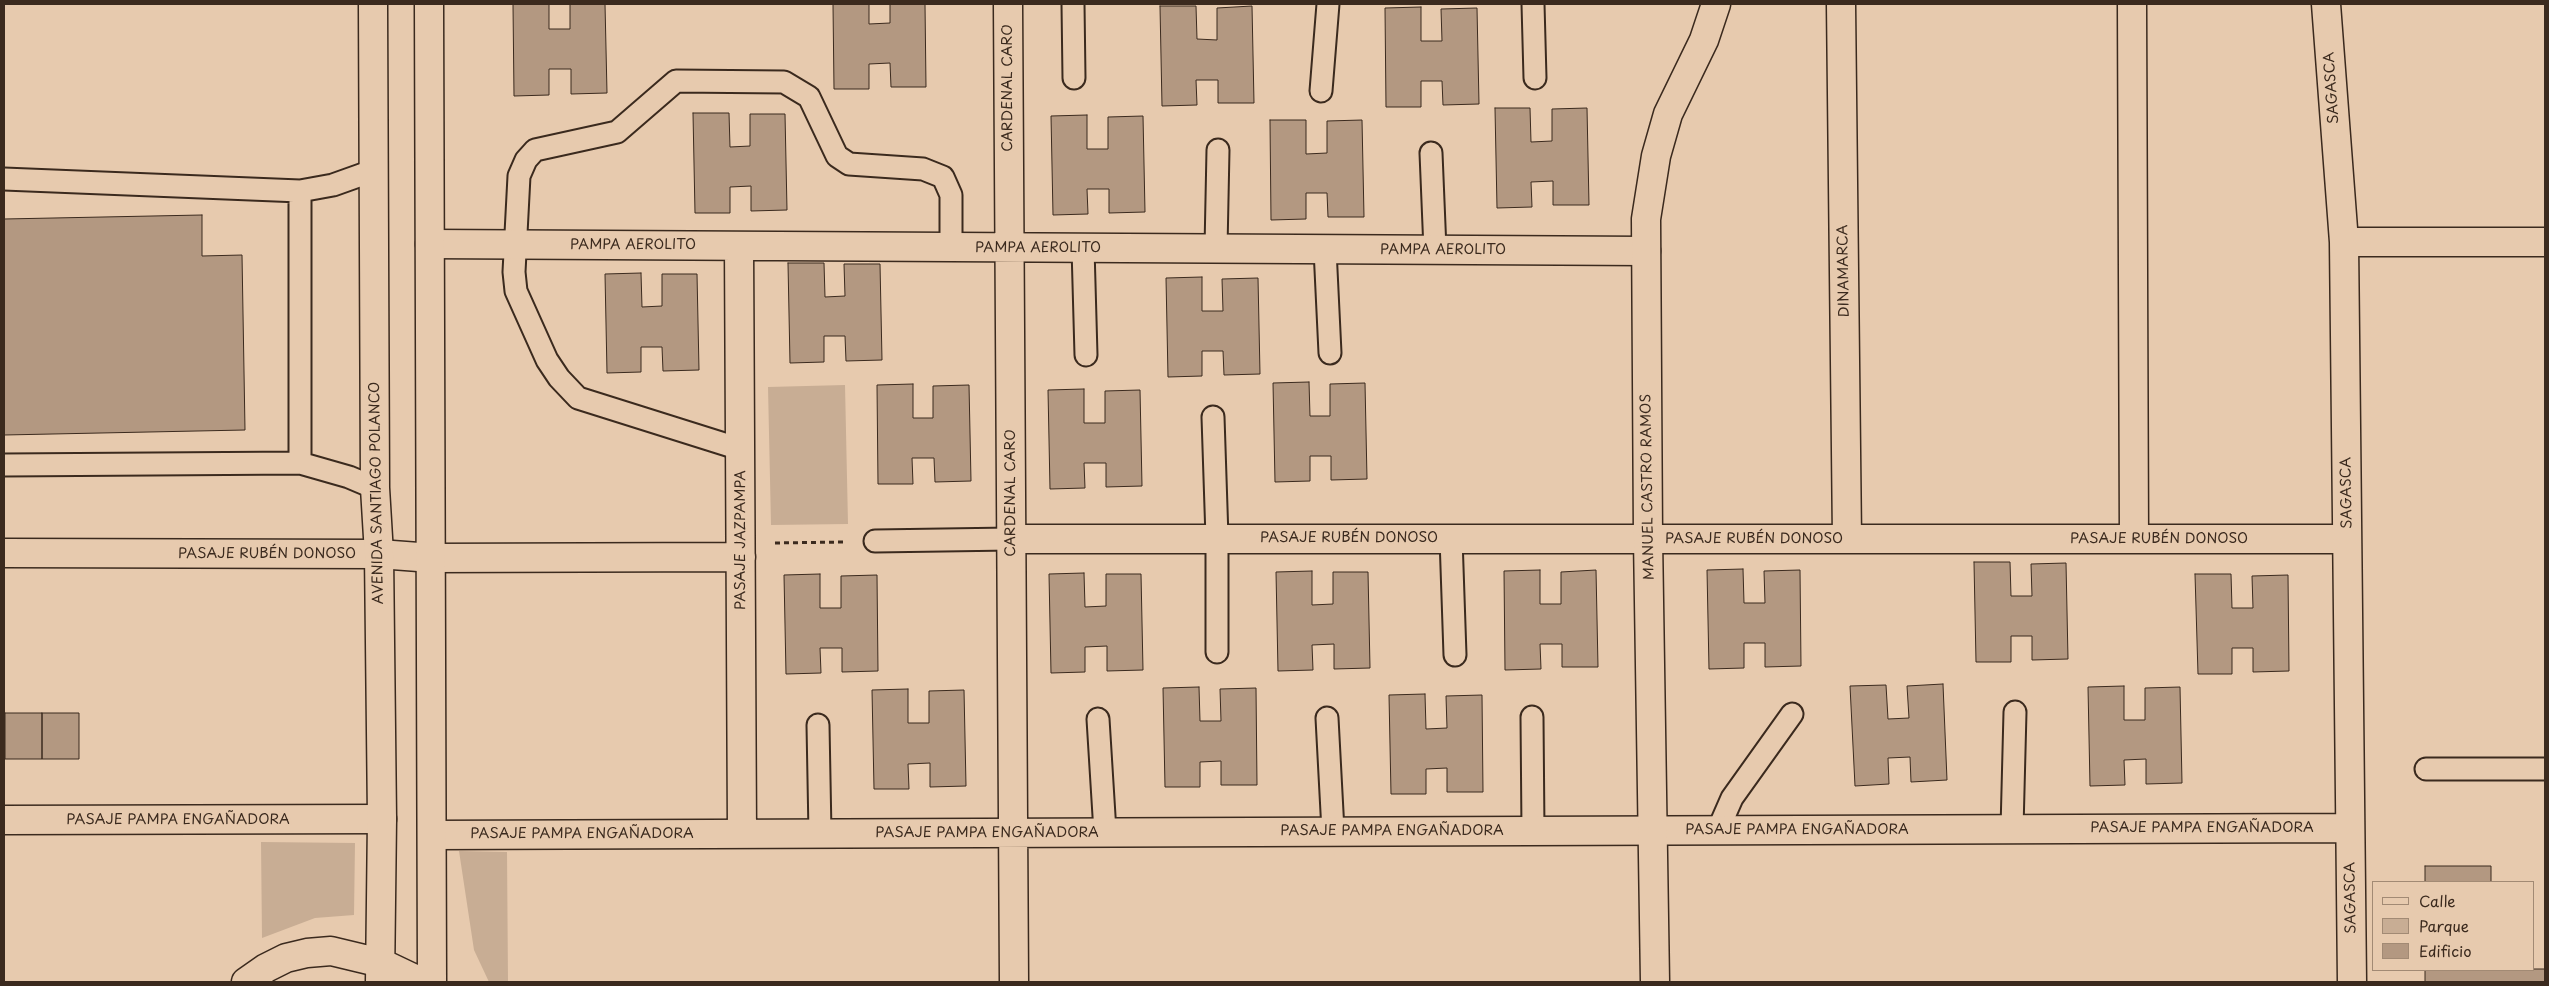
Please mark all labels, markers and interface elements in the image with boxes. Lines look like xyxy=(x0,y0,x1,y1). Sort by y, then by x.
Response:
street label: CARDENAL CARO xyxy=(1000,24,1016,152)
street label: SAGASCA xyxy=(2321,51,2343,125)
street label: DINAMARCA xyxy=(1835,225,1853,317)
street label: PAMPA AEROLITO xyxy=(570,237,696,253)
street label: PAMPA AEROLITO xyxy=(975,240,1101,256)
street label: PAMPA AEROLITO xyxy=(1380,242,1506,258)
street label: AVENIDA SANTIAGO POLANCO xyxy=(367,382,387,604)
street label: MANUEL CASTRO RAMOS xyxy=(1638,394,1658,580)
street label: CARDENAL CARO xyxy=(1003,429,1019,557)
street label: SAGASCA xyxy=(2338,457,2356,529)
street label: PASAJE JAZPAMPA xyxy=(733,470,749,610)
street label: PASAJE RUBÉN DONOSO xyxy=(1260,530,1438,546)
street label: PASAJE RUBÉN DONOSO xyxy=(1665,531,1843,547)
street label: PASAJE RUBÉN DONOSO xyxy=(2070,531,2248,547)
street label: PASAJE RUBÉN DONOSO xyxy=(178,546,356,562)
street label: PASAJE PAMPA ENGAÑADORA xyxy=(66,812,290,828)
street label: PASAJE PAMPA ENGAÑADORA xyxy=(2090,820,2314,836)
street label: PASAJE PAMPA ENGAÑADORA xyxy=(1685,822,1909,838)
street label: PASAJE PAMPA ENGAÑADORA xyxy=(1280,823,1504,839)
street label: PASAJE PAMPA ENGAÑADORA xyxy=(875,825,1099,841)
street label: PASAJE PAMPA ENGAÑADORA xyxy=(470,826,694,842)
street label: SAGASCA xyxy=(2342,862,2360,934)
legend xyxy=(2372,881,2534,971)
text: Calle xyxy=(2419,889,2456,912)
text: Parque xyxy=(2419,914,2469,937)
text: Edificio xyxy=(2419,939,2472,962)

